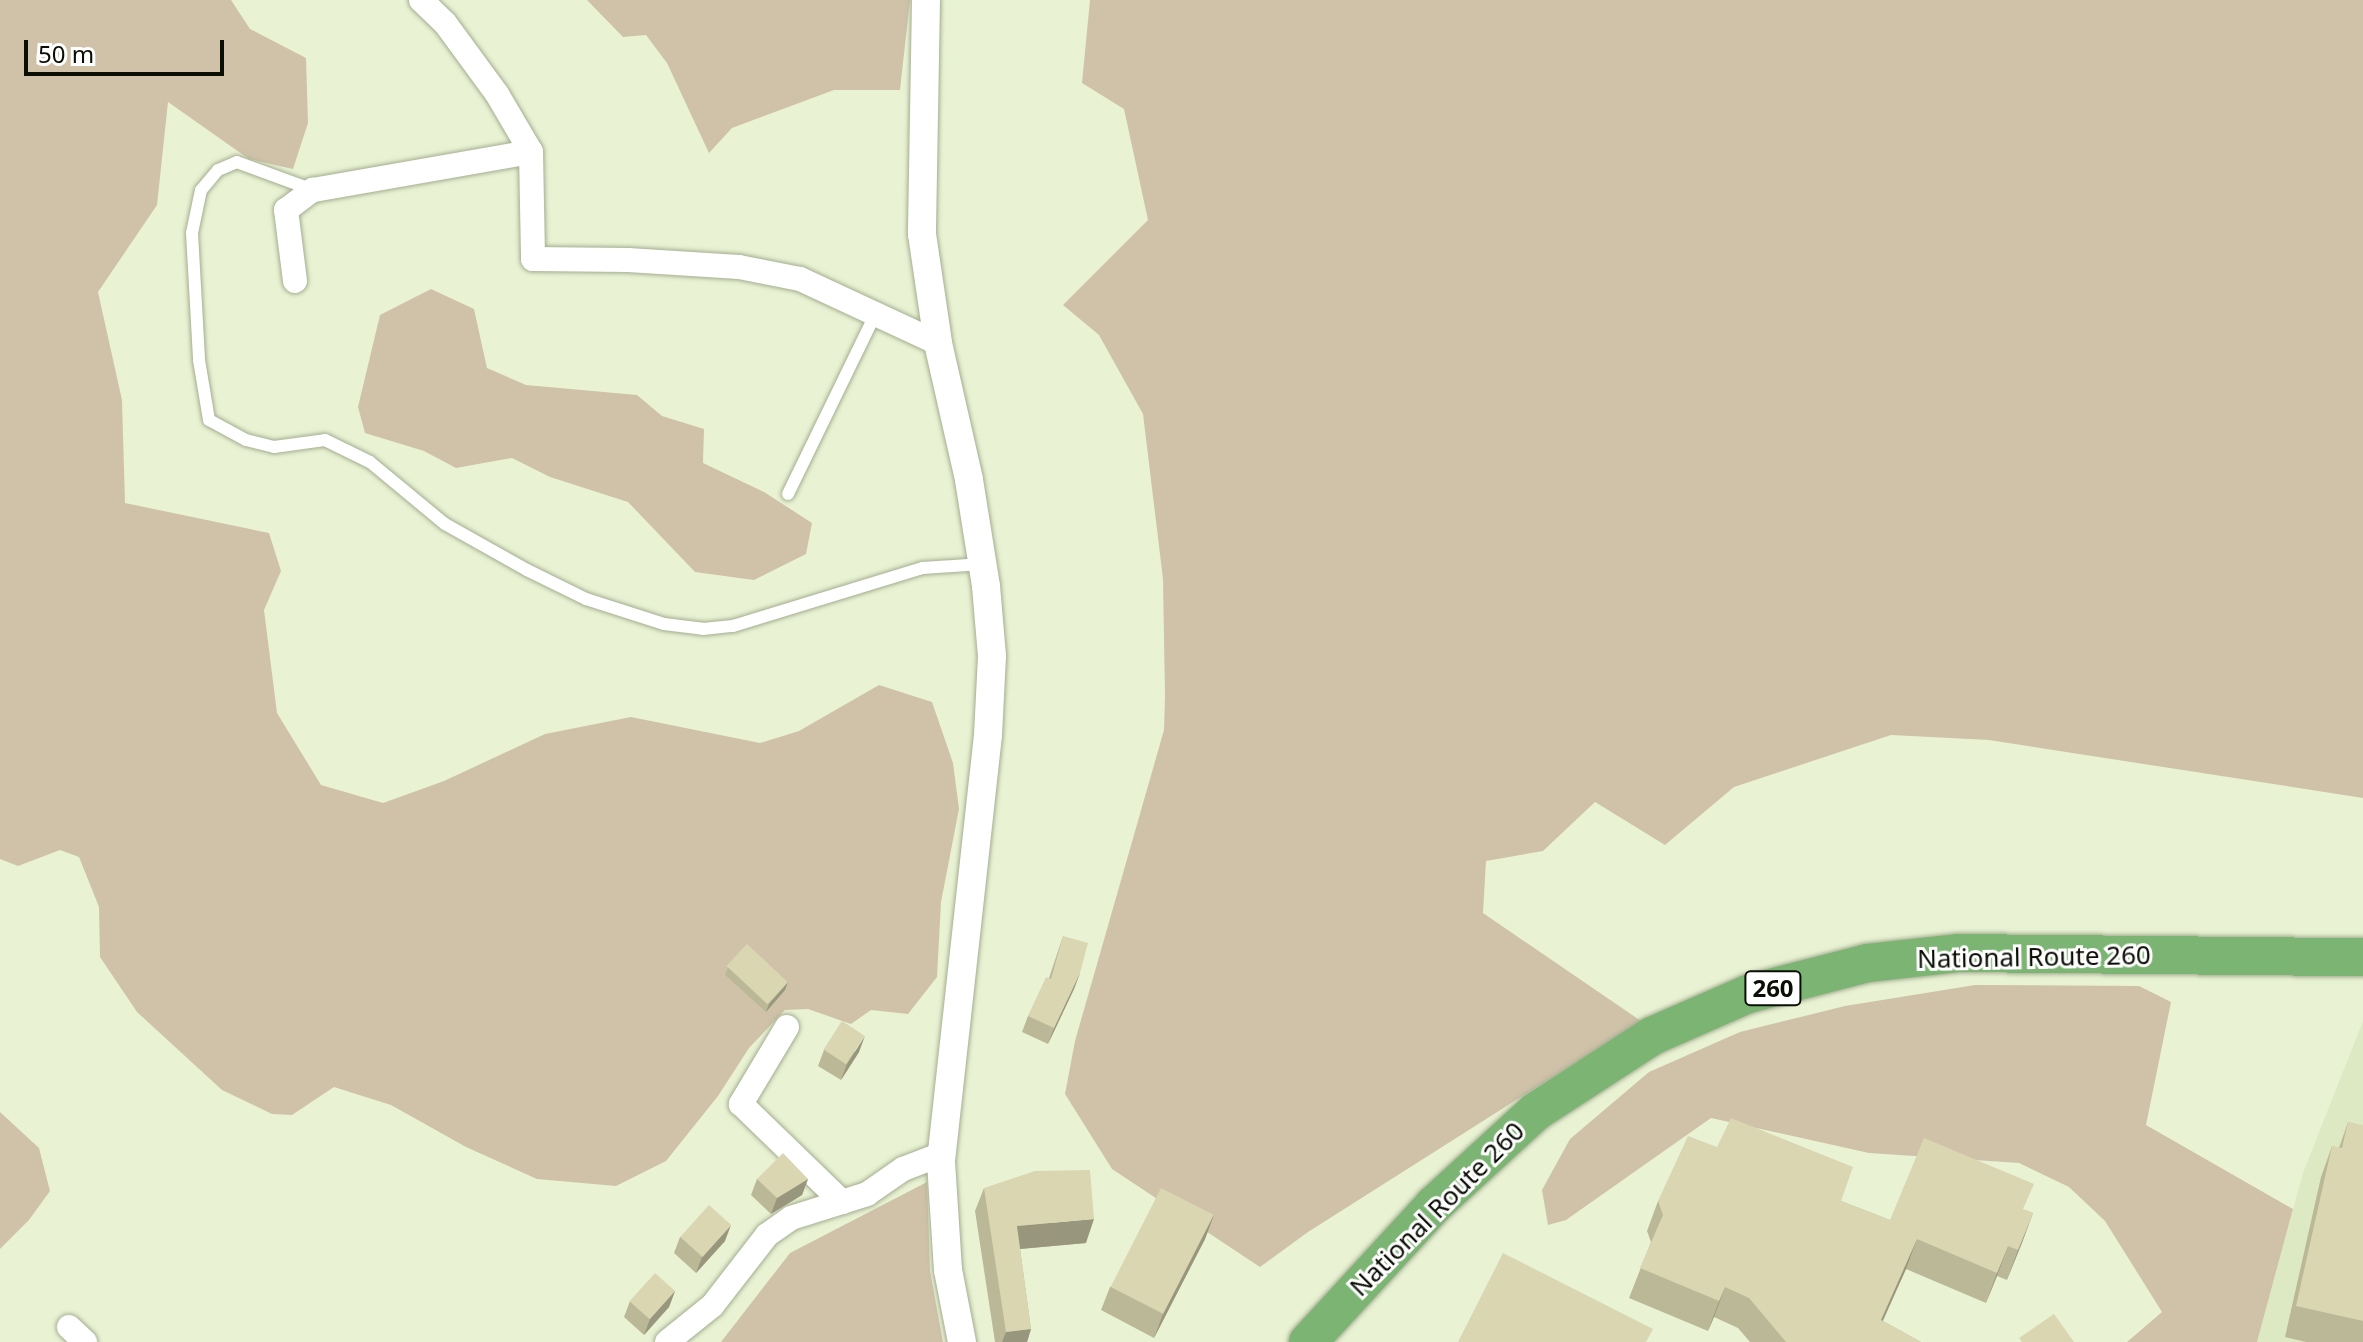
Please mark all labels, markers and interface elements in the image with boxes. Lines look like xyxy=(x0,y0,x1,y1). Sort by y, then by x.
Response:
scale bar xyxy=(28,24,228,74)
text: 50 m xyxy=(38,37,94,70)
street label: National Route 260 xyxy=(1917,939,2151,975)
road number: 260 xyxy=(1743,968,1803,1008)
street label: National Route 260 xyxy=(1343,1115,1531,1303)

